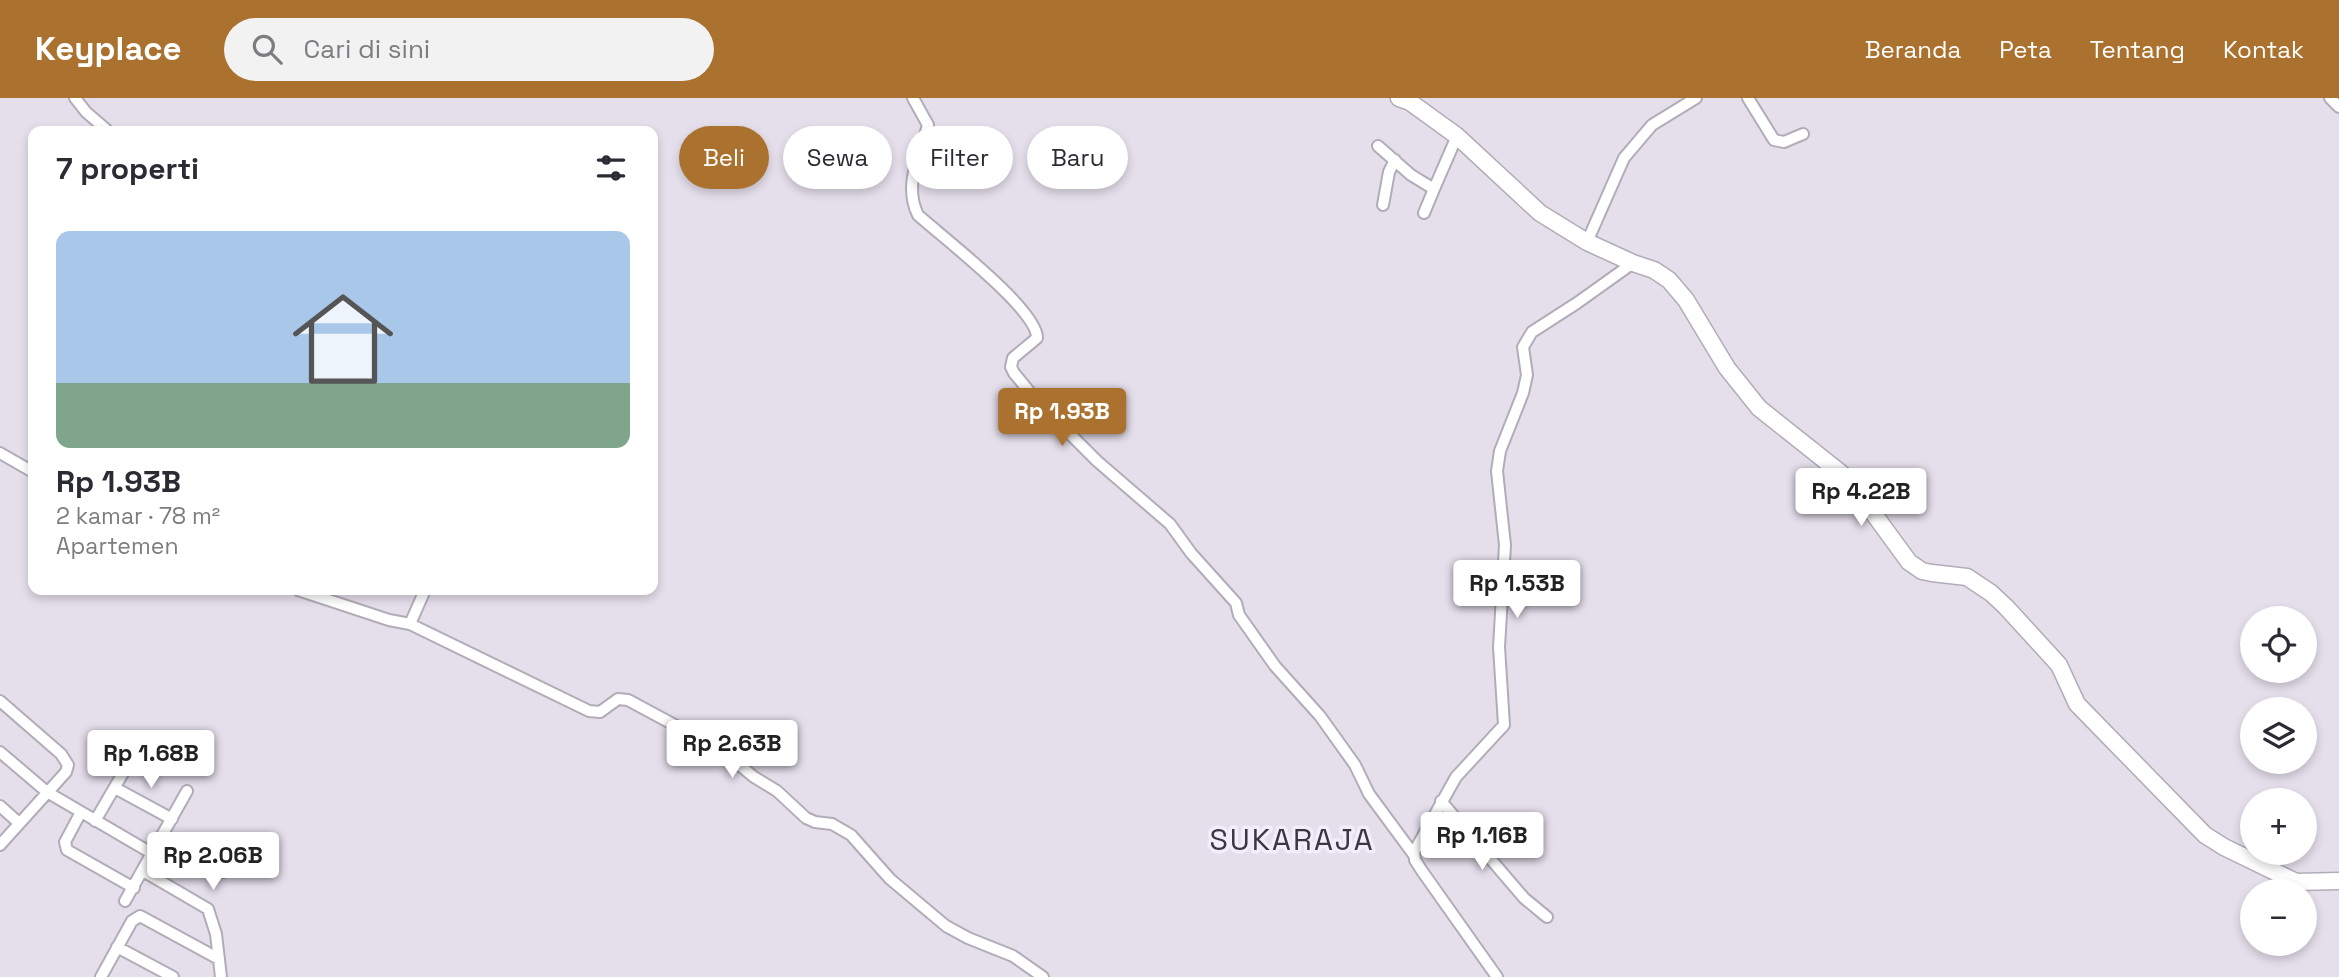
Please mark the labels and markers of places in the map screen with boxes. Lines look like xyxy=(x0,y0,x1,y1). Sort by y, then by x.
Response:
pin: Rp 1.93B xyxy=(990,388,1134,448)
pin: Rp 4.22B xyxy=(1789,468,1933,528)
pin: Rp 1.53B xyxy=(1445,560,1589,620)
pin: Rp 2.63B xyxy=(660,720,804,780)
pin: Rp 1.68B xyxy=(79,730,223,790)
pin: Rp 1.16B xyxy=(1410,812,1554,872)
pin: Rp 2.06B xyxy=(141,832,285,892)

